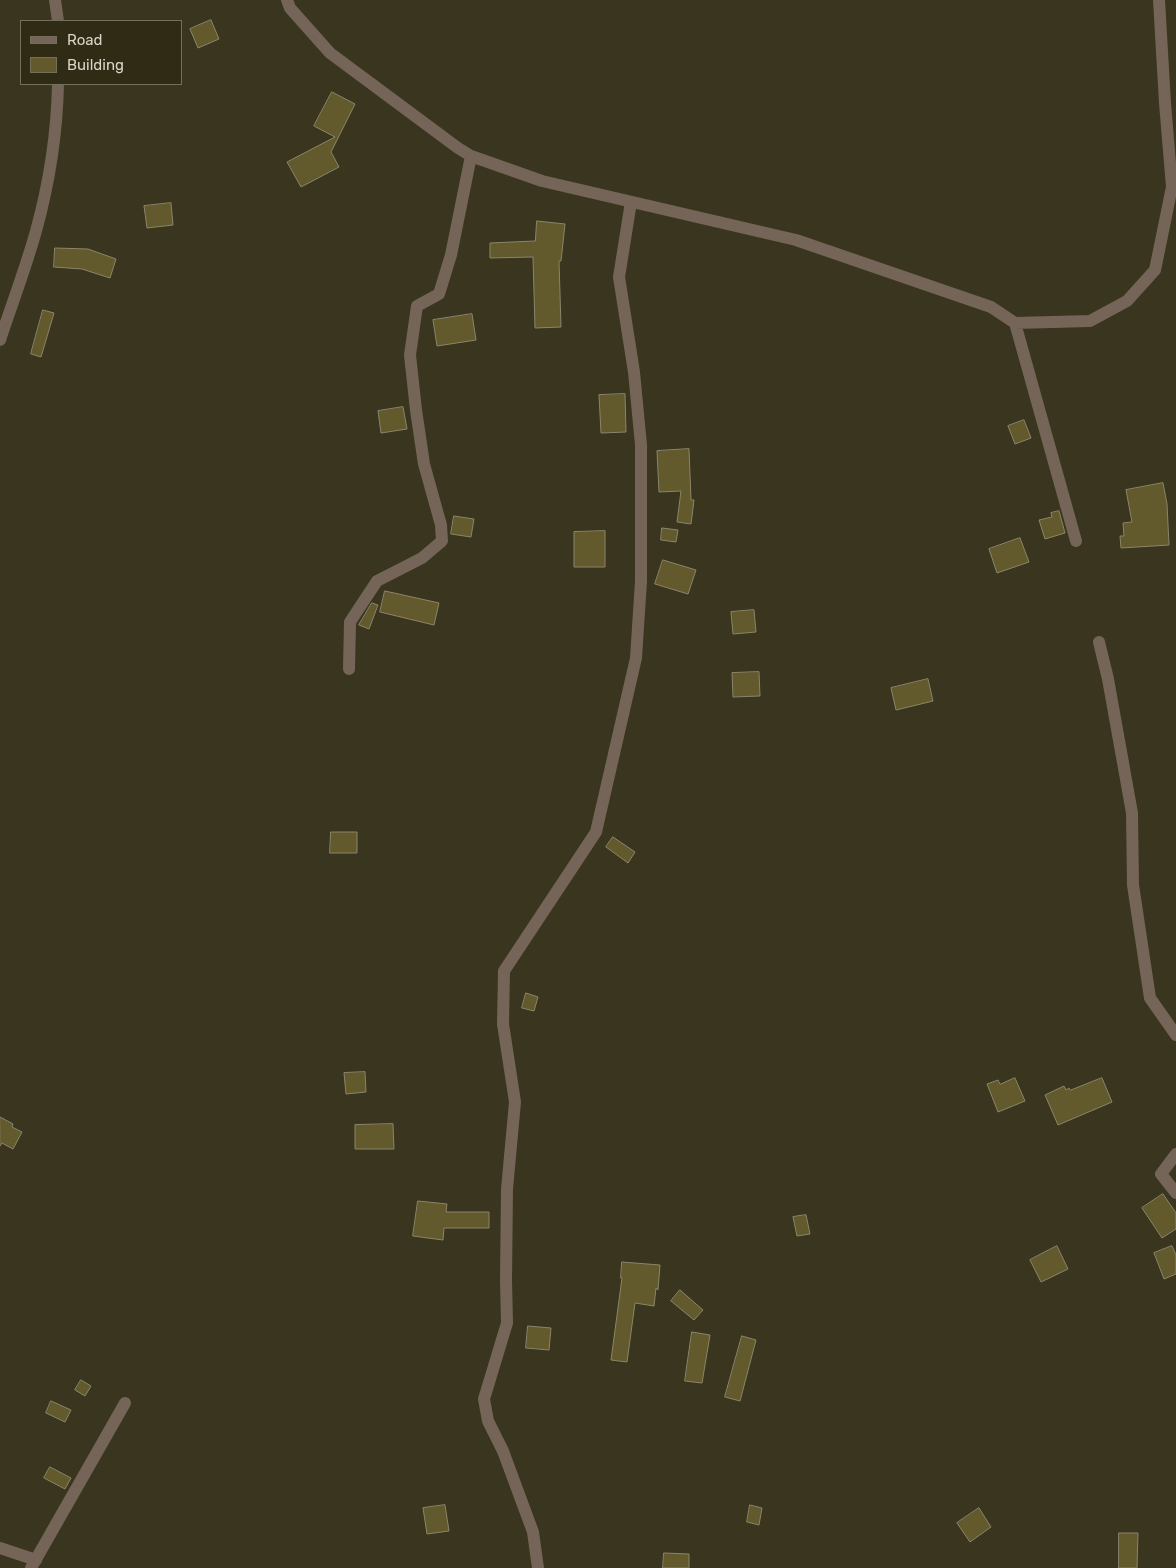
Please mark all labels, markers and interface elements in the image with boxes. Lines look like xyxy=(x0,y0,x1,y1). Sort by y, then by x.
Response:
legend xyxy=(20,20,182,85)
text: Road xyxy=(67,31,103,49)
text: Building xyxy=(67,56,124,74)

